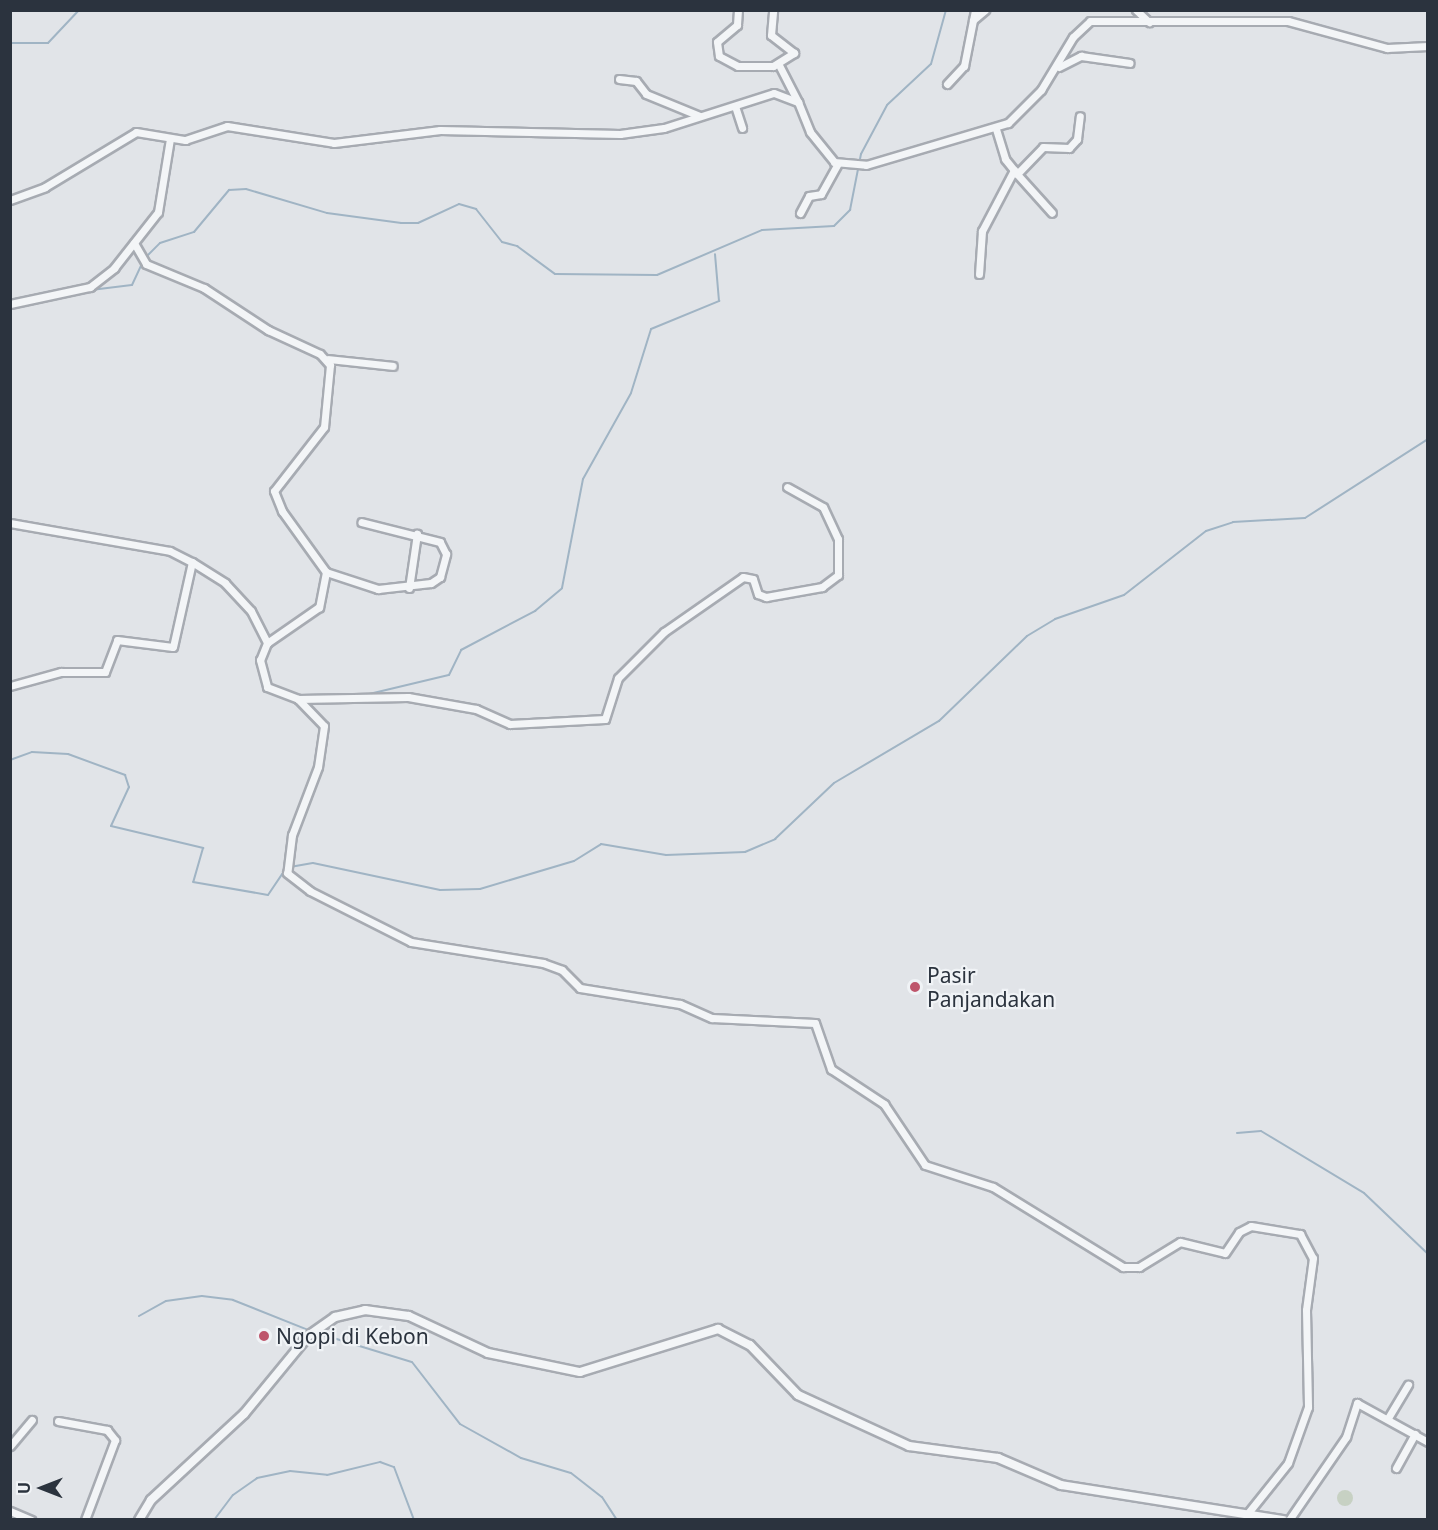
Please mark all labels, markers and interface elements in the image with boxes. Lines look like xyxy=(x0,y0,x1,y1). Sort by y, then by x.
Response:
place label: Pasir Panjandakan xyxy=(927,962,1055,1012)
marker: Pasir Panjandakan xyxy=(908,980,922,994)
place label: Ngopi di Kebon xyxy=(276,1323,429,1349)
marker: Ngopi di Kebon xyxy=(257,1329,271,1343)
north arrow xyxy=(12,1458,72,1518)
text: U xyxy=(13,1482,35,1494)

